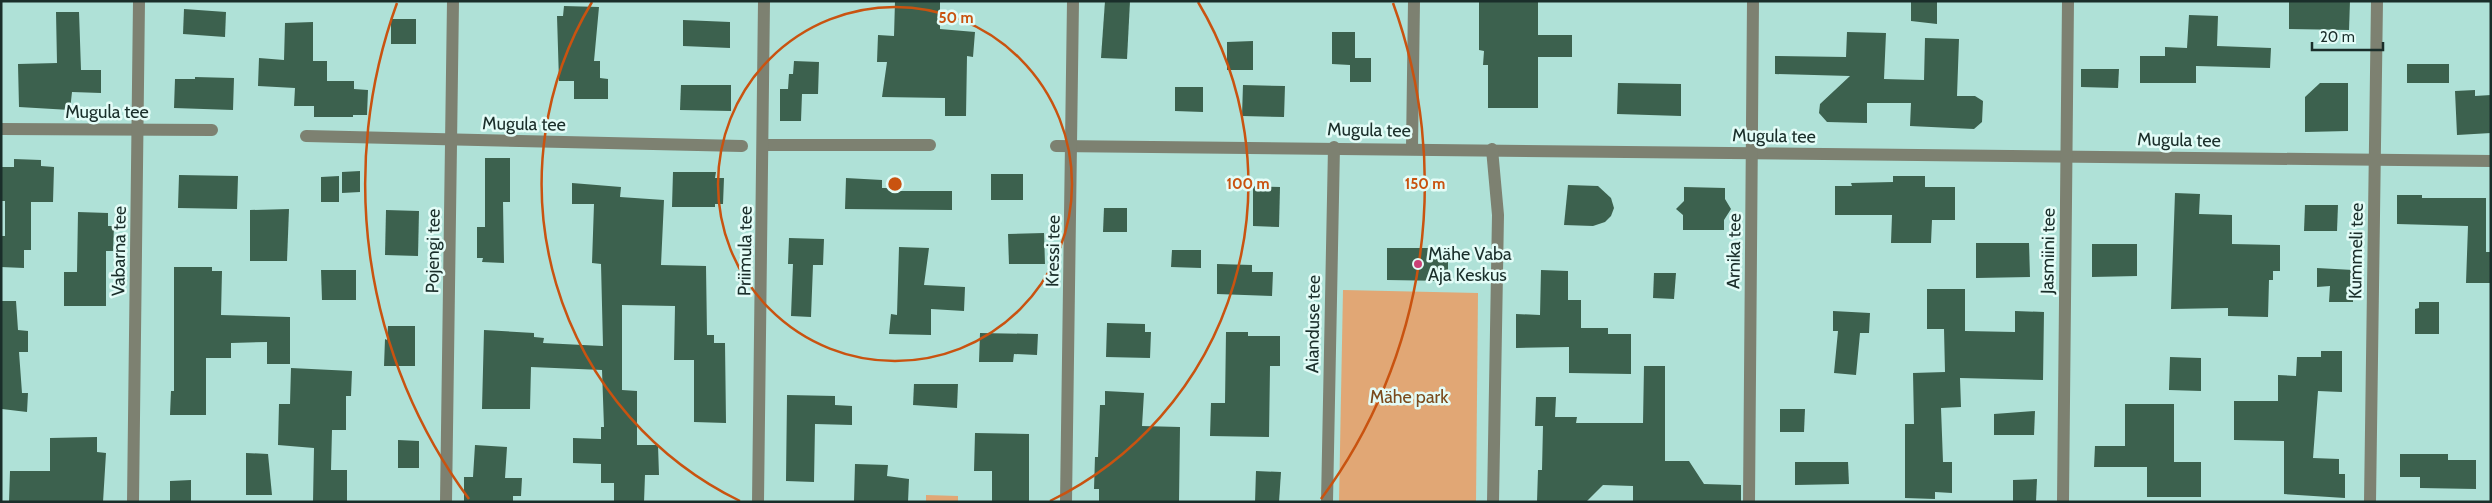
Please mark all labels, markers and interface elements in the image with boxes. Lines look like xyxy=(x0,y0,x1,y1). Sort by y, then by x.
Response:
text: 50 m xyxy=(938,9,974,27)
scale bar xyxy=(2312,20,2383,52)
text: 20 m xyxy=(2320,28,2355,46)
street label: Mugula tee xyxy=(65,101,149,123)
street label: Mugula tee xyxy=(482,112,566,136)
street label: Mugula tee xyxy=(1327,118,1411,142)
street label: Mugula tee xyxy=(1732,124,1816,148)
street label: Mugula tee xyxy=(2137,128,2221,152)
centre of rings xyxy=(886,175,904,193)
text: 100 m xyxy=(1226,175,1270,193)
text: 150 m xyxy=(1405,175,1445,193)
street label: Kummeli tee xyxy=(2344,203,2368,299)
street label: Vabarna tee xyxy=(107,206,131,296)
street label: Priimula tee xyxy=(733,206,757,296)
street label: Pojengi tee xyxy=(421,208,445,294)
street label: Jasmiini tee xyxy=(2036,208,2060,295)
street label: Arnika tee xyxy=(1722,213,1746,289)
street label: Kressi tee xyxy=(1041,215,1065,287)
place label: Mähe Vaba Aja Keskus xyxy=(1428,243,1512,286)
marker: Mähe Vaba Aja Keskus xyxy=(1412,258,1424,270)
street label: Aianduse tee xyxy=(1301,275,1325,373)
park label: Mähe park xyxy=(1370,386,1449,408)

